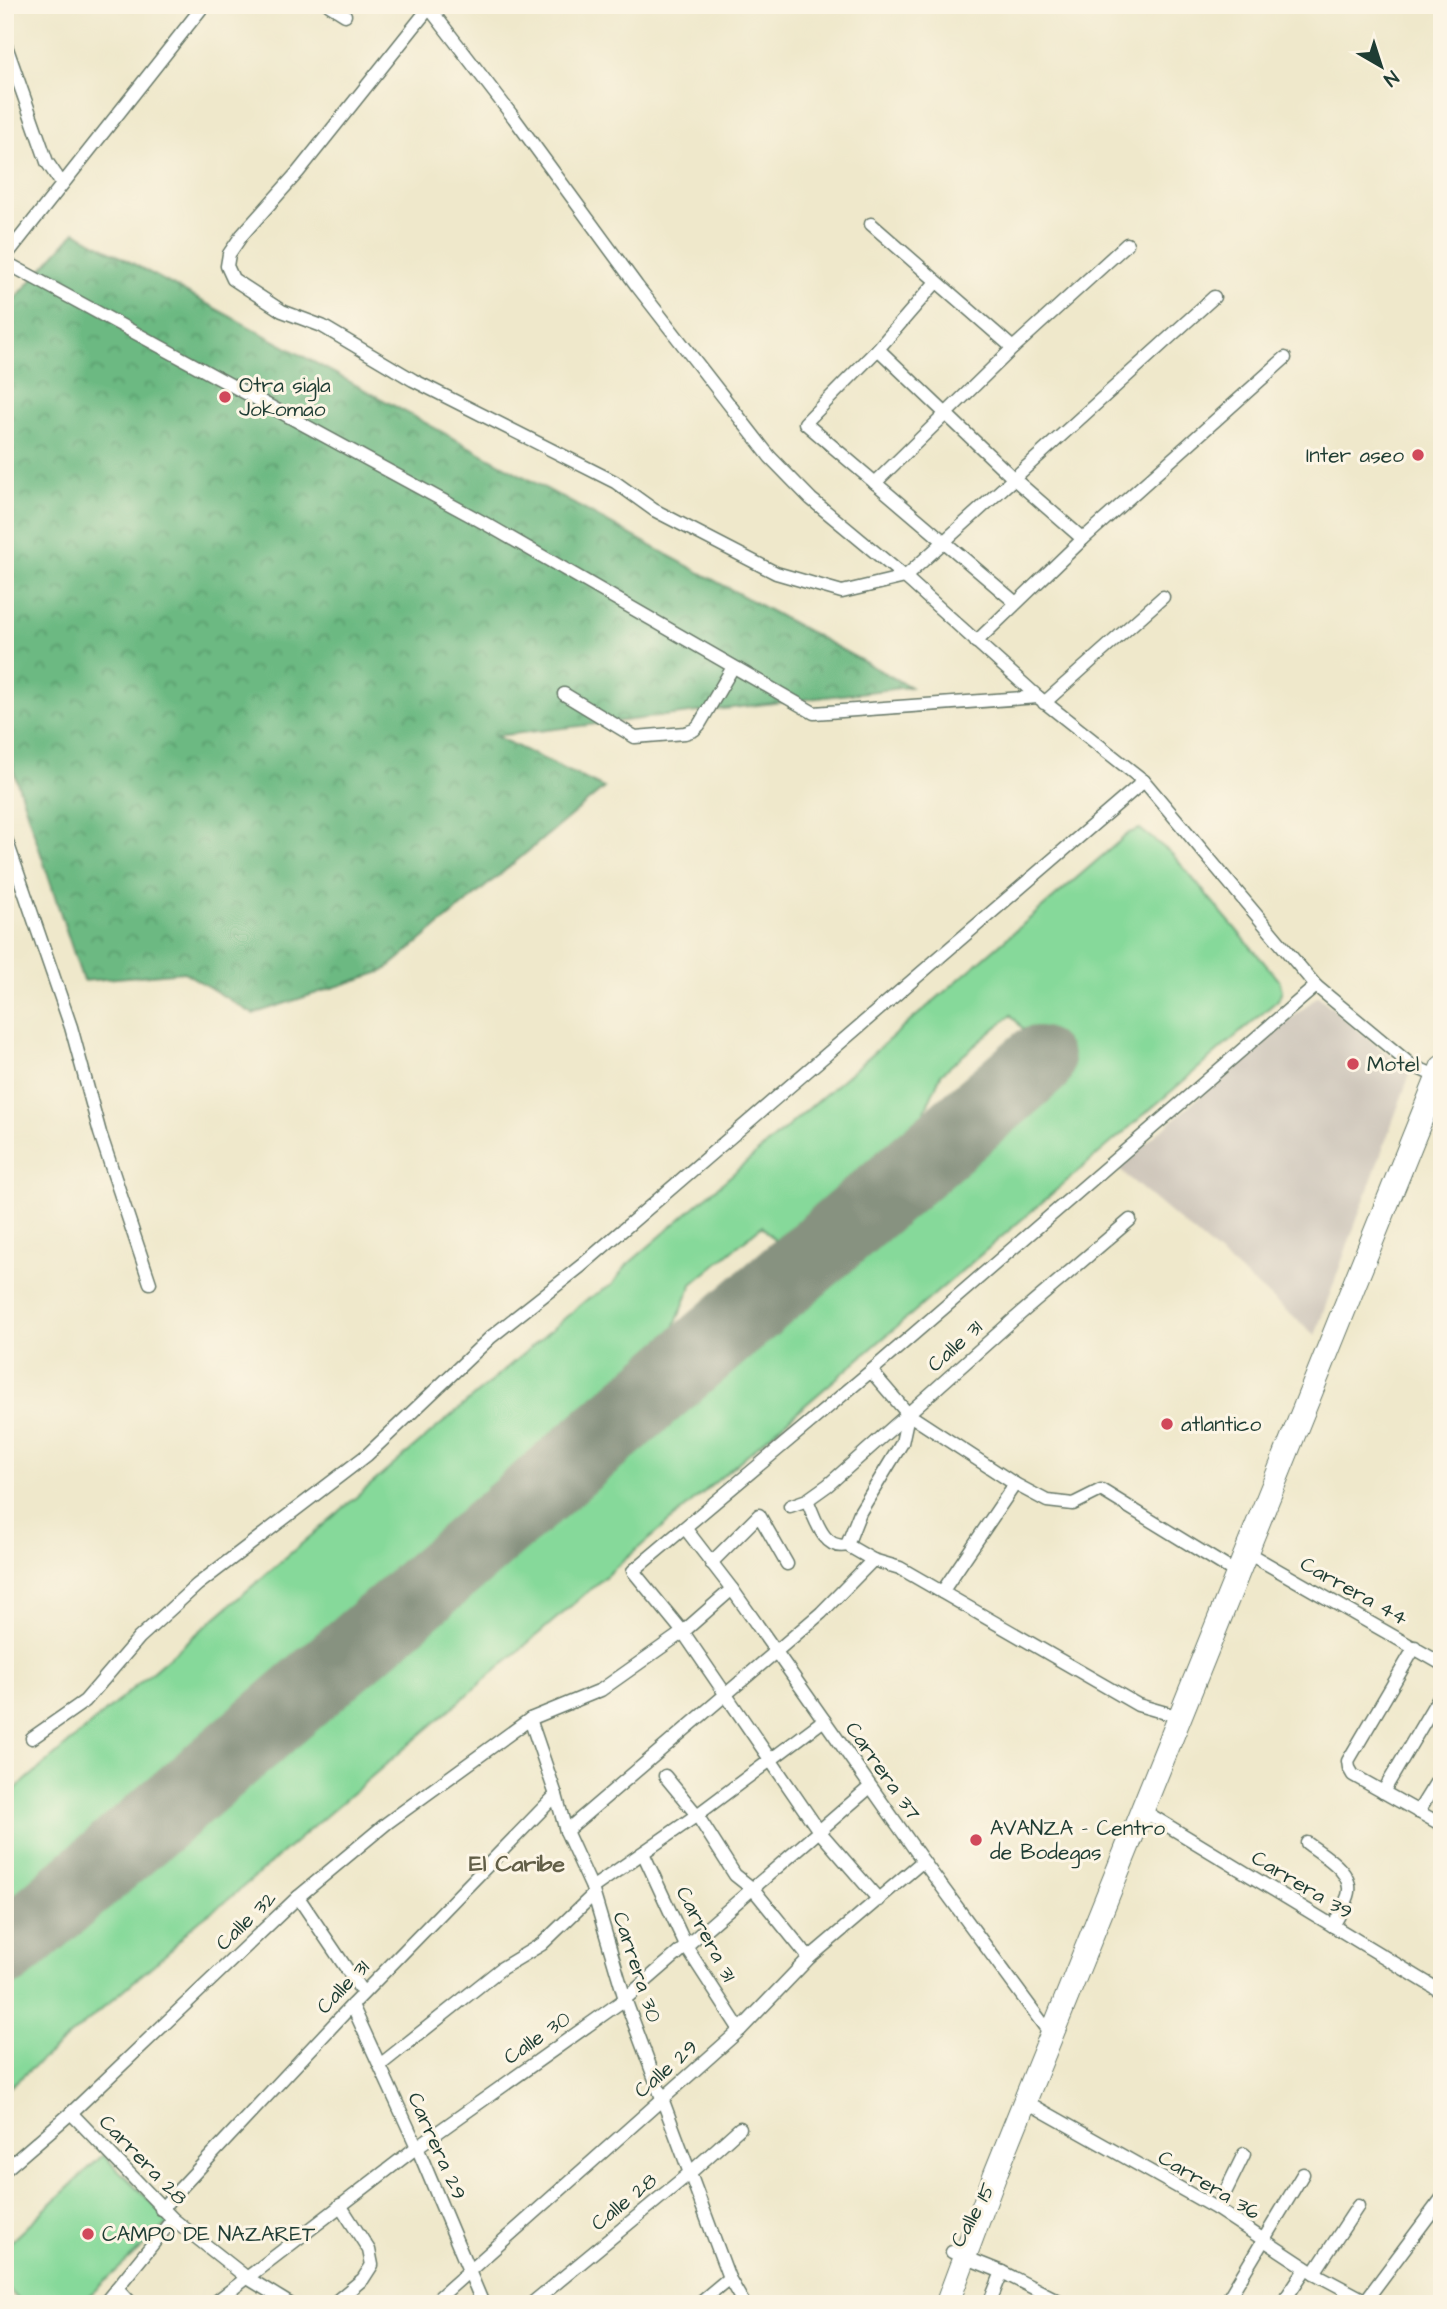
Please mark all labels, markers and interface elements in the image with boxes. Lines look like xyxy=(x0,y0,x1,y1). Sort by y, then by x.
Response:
north arrow xyxy=(1346,32,1416,102)
text: N xyxy=(1378,64,1404,92)
place label: Otra sigla Jokomao xyxy=(239,371,331,424)
marker: Otra sigla Jokomao xyxy=(217,389,233,405)
place label: Inter aseo xyxy=(1306,441,1404,470)
marker: Inter aseo xyxy=(1410,447,1426,463)
place label: Motel xyxy=(1367,1050,1419,1079)
marker: Motel xyxy=(1345,1056,1361,1072)
street label: Calle 31 xyxy=(921,1313,989,1379)
place label: atlantico xyxy=(1181,1410,1262,1439)
marker: atlantico xyxy=(1159,1416,1175,1432)
street label: Carrera 44 xyxy=(1295,1549,1413,1633)
street label: Carrera 37 xyxy=(838,1716,928,1826)
place label: AVANZA - Centro de Bodegas xyxy=(990,1814,1165,1869)
marker: AVANZA - Centro de Bodegas xyxy=(968,1832,984,1848)
street label: Carrera 39 xyxy=(1246,1843,1358,1927)
district label: El Caribe xyxy=(469,1848,566,1880)
street label: Carrera 31 xyxy=(669,1881,743,1987)
street label: Calle 32 xyxy=(209,1885,283,1957)
street label: Carrera 30 xyxy=(605,1908,669,2026)
street label: Calle 31 xyxy=(310,1953,376,2021)
street label: Calle 30 xyxy=(498,2004,576,2072)
street label: Calle 29 xyxy=(628,2033,704,2105)
street label: Carrera 29 xyxy=(400,2088,474,2204)
street label: Carrera 28 xyxy=(92,2108,194,2212)
street label: Carrera 36 xyxy=(1152,2143,1266,2227)
street label: Calle 28 xyxy=(585,2166,664,2238)
street label: Calle 15 xyxy=(943,2177,1003,2252)
place label: CAMPO DE NAZARET xyxy=(102,2220,316,2249)
marker: CAMPO DE NAZARET xyxy=(80,2226,96,2242)

